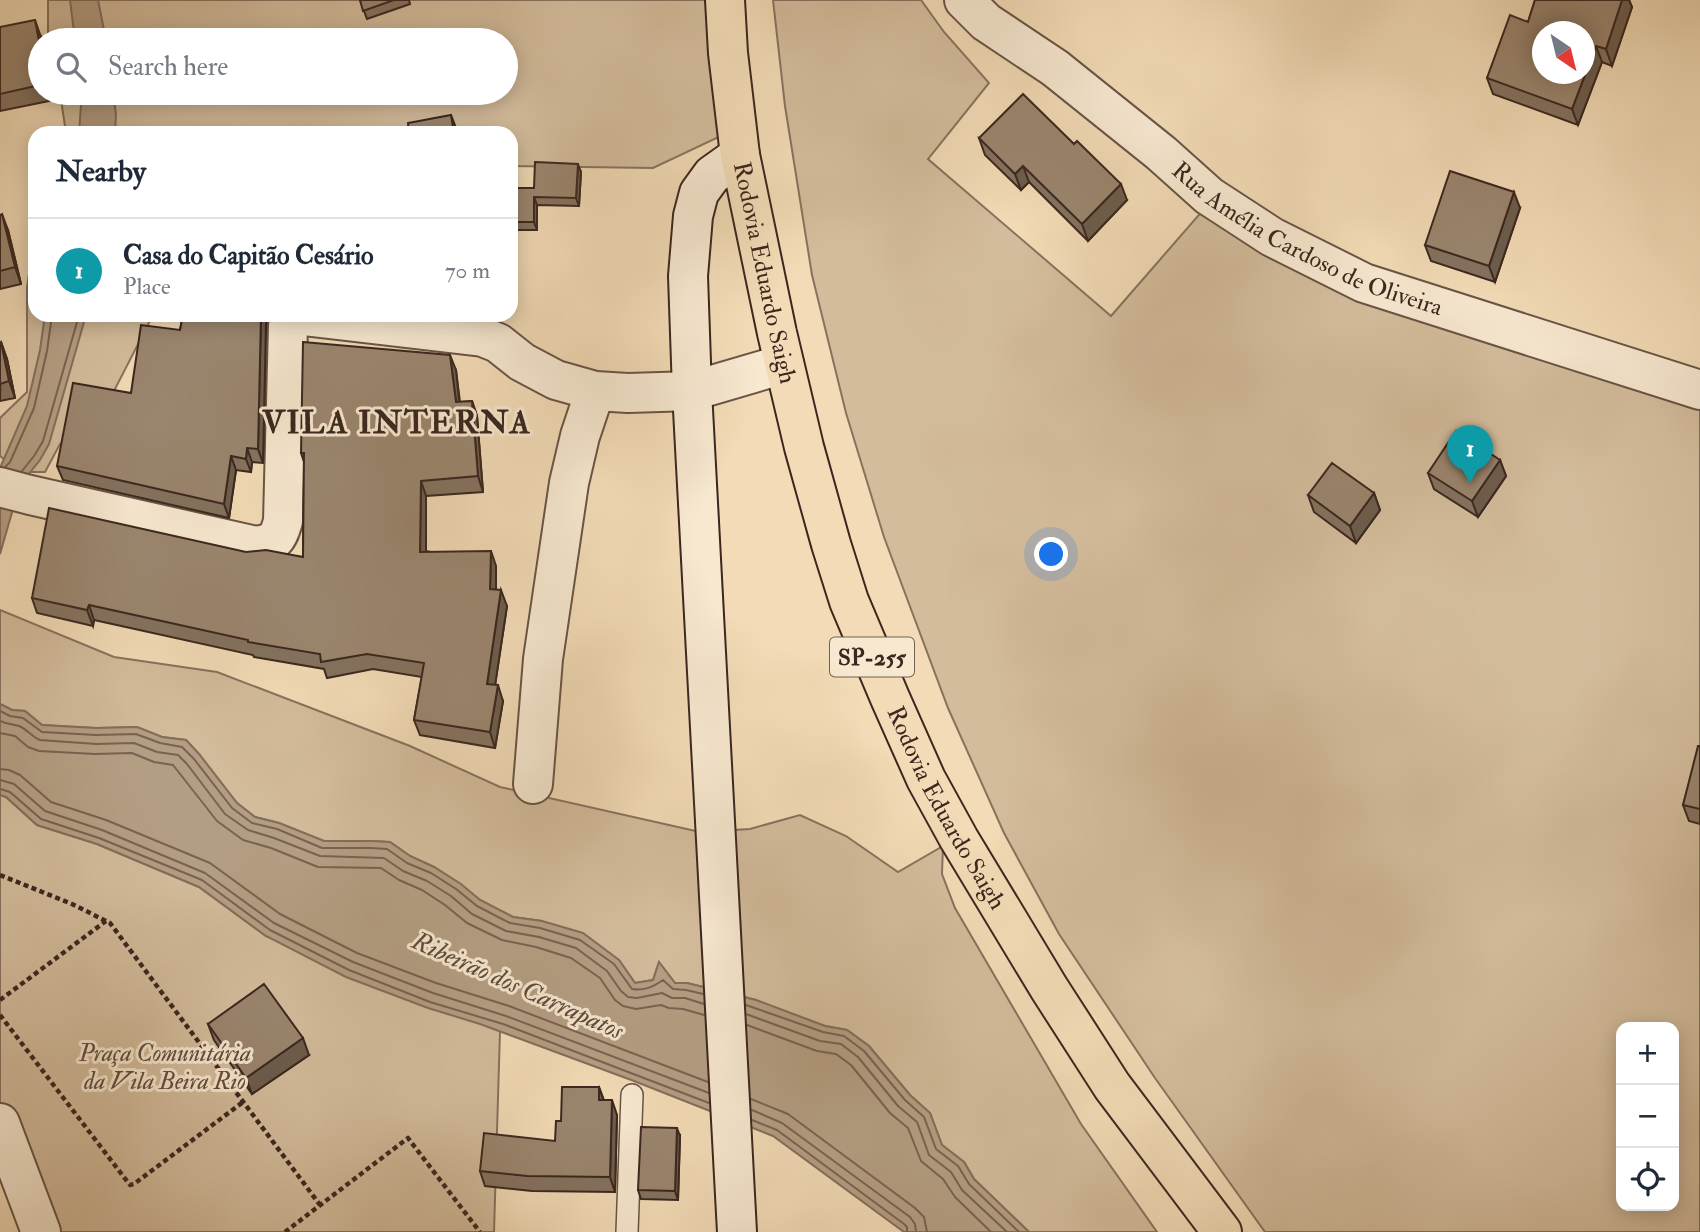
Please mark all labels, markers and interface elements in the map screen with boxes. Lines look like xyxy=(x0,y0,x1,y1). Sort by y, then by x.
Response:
north arrow xyxy=(1532,21,1595,84)
search box xyxy=(28,28,518,105)
icon: search xyxy=(52,48,90,86)
text: Search here xyxy=(108,51,228,83)
text: Nearby xyxy=(56,153,146,190)
street label: Rua Amélia Cardoso de Oliveira xyxy=(1165,155,1448,323)
street label: Rodovia Eduardo Saigh xyxy=(726,159,804,387)
text: Casa do Capitão Cesário xyxy=(123,240,373,272)
text: 1 xyxy=(75,256,83,285)
text: 70 m xyxy=(445,256,490,285)
text: Place xyxy=(123,272,171,301)
district label: VILA INTERNA xyxy=(261,403,532,443)
pin: 1 xyxy=(1447,425,1493,483)
your location xyxy=(1034,537,1068,571)
road number: SP-255 xyxy=(830,638,914,677)
street label: Rodovia Eduardo Saigh xyxy=(880,701,1013,916)
water label: Ribeirão dos Carrapatos xyxy=(406,925,629,1047)
map controls xyxy=(1616,1022,1679,1211)
button: + xyxy=(1616,1022,1679,1085)
park label: Praça Comunitária da Vila Beira Rio xyxy=(78,1038,251,1097)
button: − xyxy=(1616,1085,1679,1148)
button: locate xyxy=(1616,1148,1679,1211)

